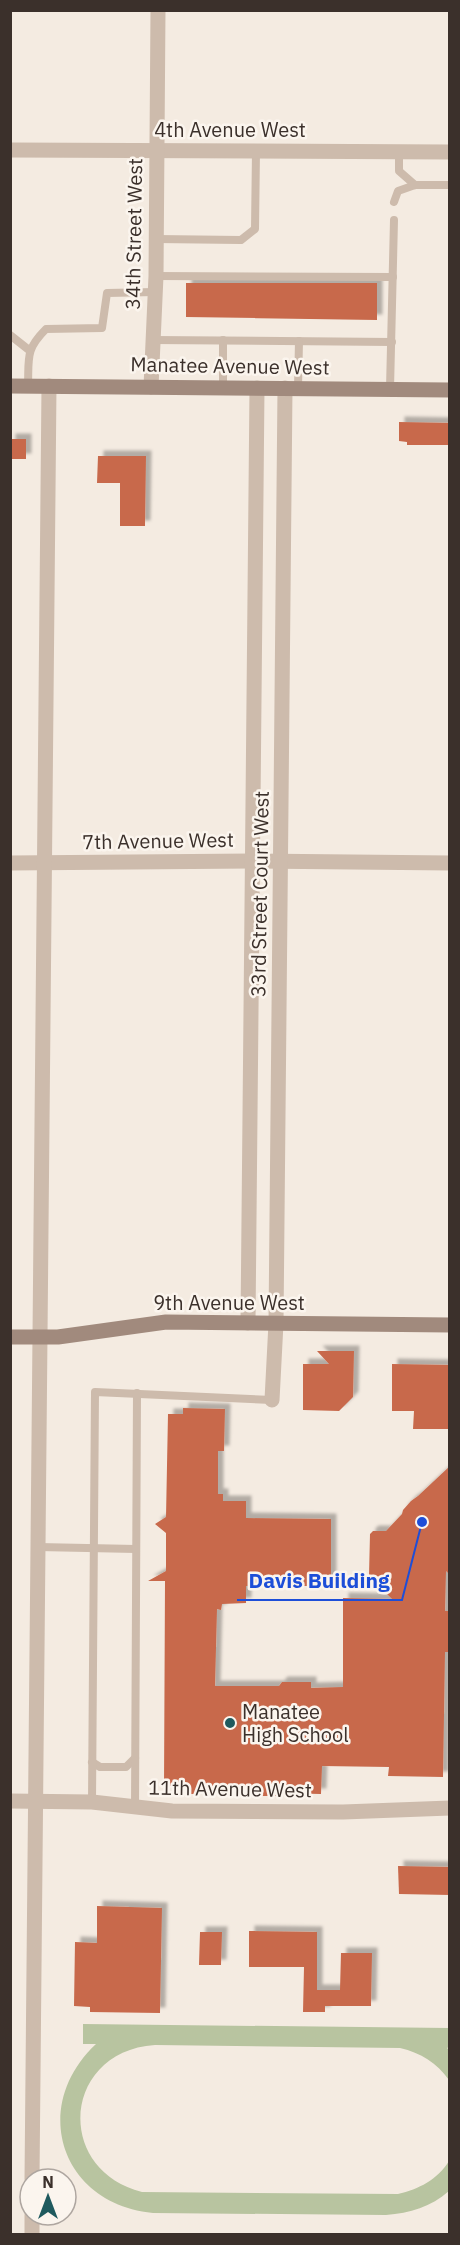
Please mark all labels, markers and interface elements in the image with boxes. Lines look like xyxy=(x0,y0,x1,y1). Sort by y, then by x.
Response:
street label: 4th Avenue West xyxy=(154,116,306,143)
street label: 34th Street West xyxy=(119,158,148,310)
street label: Manatee Avenue West xyxy=(130,350,330,381)
street label: 33rd Street Court West xyxy=(244,791,275,997)
street label: 7th Avenue West xyxy=(82,826,234,855)
street label: 9th Avenue West xyxy=(153,1289,305,1316)
callout: Davis Building xyxy=(237,1561,402,1600)
text: Davis Building xyxy=(249,1566,390,1594)
place label: Manatee High School xyxy=(242,1698,349,1748)
marker: Manatee High School xyxy=(223,1716,237,1730)
street label: 11th Avenue West xyxy=(148,1774,312,1803)
north arrow xyxy=(18,2167,78,2227)
text: N xyxy=(42,2172,54,2192)

